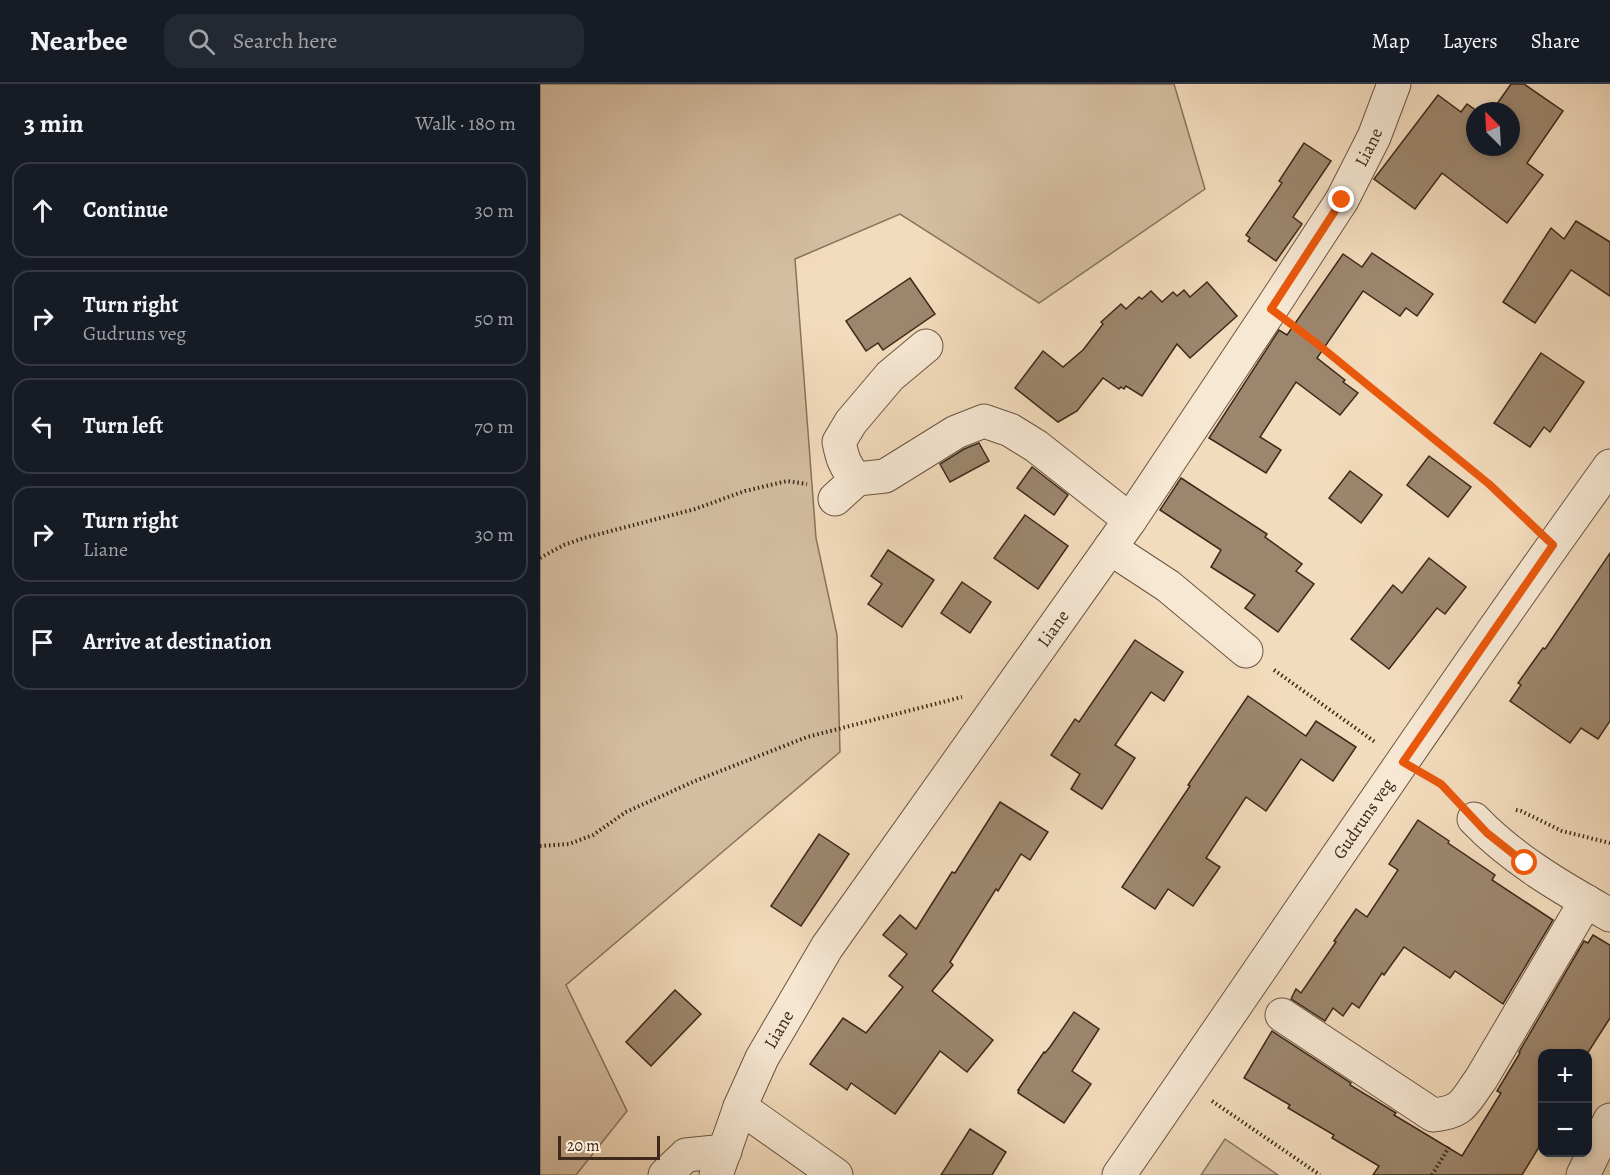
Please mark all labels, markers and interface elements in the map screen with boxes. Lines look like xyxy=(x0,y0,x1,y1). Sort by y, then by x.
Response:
search box xyxy=(164,14,584,68)
text: Nearbee xyxy=(30,22,128,60)
icon: search xyxy=(185,25,218,58)
text: Search here xyxy=(233,26,337,56)
text: Map xyxy=(1371,27,1410,55)
text: Layers xyxy=(1443,27,1498,55)
text: Share xyxy=(1531,27,1580,55)
north arrow xyxy=(1466,102,1520,156)
text: 3 min xyxy=(24,106,84,141)
text: Walk · 180 m xyxy=(415,110,516,137)
street label: Liane xyxy=(1349,125,1388,171)
route end xyxy=(1328,186,1354,212)
icon: ahead xyxy=(26,194,59,227)
text: Continue xyxy=(83,195,168,225)
text: 30 m xyxy=(474,197,514,224)
text: Turn right xyxy=(83,290,179,320)
icon: right xyxy=(26,302,59,335)
text: 50 m xyxy=(474,305,514,332)
text: Gudruns veg xyxy=(83,320,186,347)
icon: left xyxy=(26,410,59,443)
text: Turn left xyxy=(83,411,163,441)
text: 70 m xyxy=(474,413,514,440)
text: Turn right xyxy=(83,506,179,536)
icon: right xyxy=(26,518,59,551)
text: 30 m xyxy=(474,521,514,548)
text: Liane xyxy=(83,536,128,563)
street label: Liane xyxy=(1031,605,1075,652)
icon: arrive xyxy=(26,626,59,659)
text: Arrive at destination xyxy=(83,627,272,657)
street label: Gudruns veg xyxy=(1327,773,1399,864)
route start xyxy=(1511,849,1537,875)
street label: Liane xyxy=(758,1006,799,1053)
map controls xyxy=(1538,1049,1592,1157)
button: + xyxy=(1538,1049,1592,1103)
button: − xyxy=(1538,1103,1592,1157)
scale bar xyxy=(558,1133,660,1160)
text: 20 m xyxy=(567,1135,600,1157)

